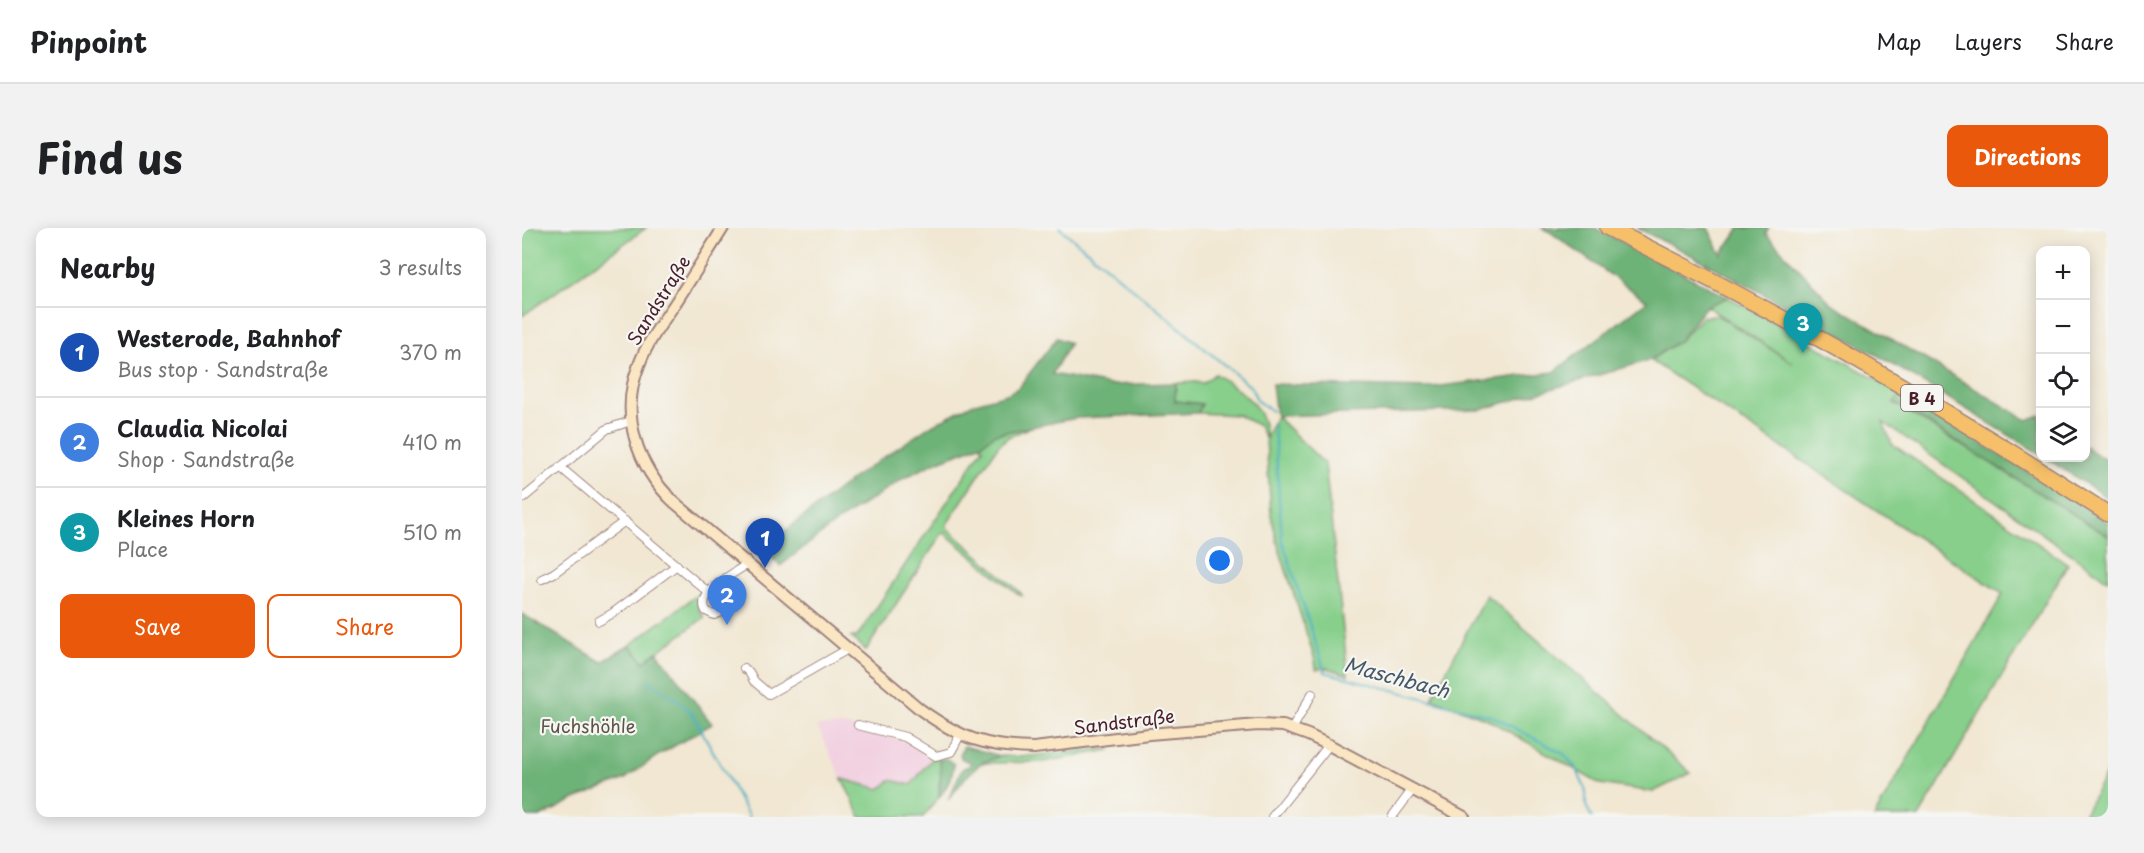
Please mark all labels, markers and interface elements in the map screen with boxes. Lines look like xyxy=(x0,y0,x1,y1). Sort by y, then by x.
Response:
text: Pinpoint xyxy=(30,20,147,63)
text: Map xyxy=(1877,25,1921,57)
text: Layers xyxy=(1954,25,2022,57)
text: Share xyxy=(2055,25,2114,57)
text: Find us xyxy=(36,125,183,188)
button: Directions xyxy=(1947,125,2108,187)
map controls xyxy=(2036,246,2090,462)
button: + xyxy=(2036,246,2090,300)
text: Nearby xyxy=(60,248,155,287)
street label: Sandstraße xyxy=(620,250,696,350)
text: 3 results xyxy=(379,252,462,282)
button: − xyxy=(2036,300,2090,354)
pin: 3 xyxy=(1784,304,1822,353)
text: Westerode, Bahnhof xyxy=(117,321,341,354)
text: 1 xyxy=(75,337,84,367)
text: 370 m xyxy=(399,337,462,367)
text: Bus stop · Sandstraße xyxy=(117,354,328,384)
button: locate xyxy=(2036,354,2090,408)
road number: B 4 xyxy=(1901,385,1943,411)
button: layers xyxy=(2036,408,2090,462)
text: Claudia Nicolai xyxy=(117,411,288,444)
text: 2 xyxy=(72,427,87,457)
text: 410 m xyxy=(402,427,462,457)
text: Shop · Sandstraße xyxy=(117,444,295,474)
text: Kleines Horn xyxy=(117,501,255,534)
text: 3 xyxy=(73,517,86,547)
text: 510 m xyxy=(402,517,462,547)
pin: 1 xyxy=(746,518,784,568)
text: Place xyxy=(117,534,168,564)
your location xyxy=(1205,546,1234,575)
pin: 2 xyxy=(708,576,746,625)
button: Save xyxy=(60,594,255,658)
button: Share xyxy=(267,594,462,658)
water label: Maschbach xyxy=(1341,649,1453,705)
street label: Sandstraße xyxy=(1072,701,1176,741)
park label: Fuchshöhle xyxy=(540,712,636,739)

